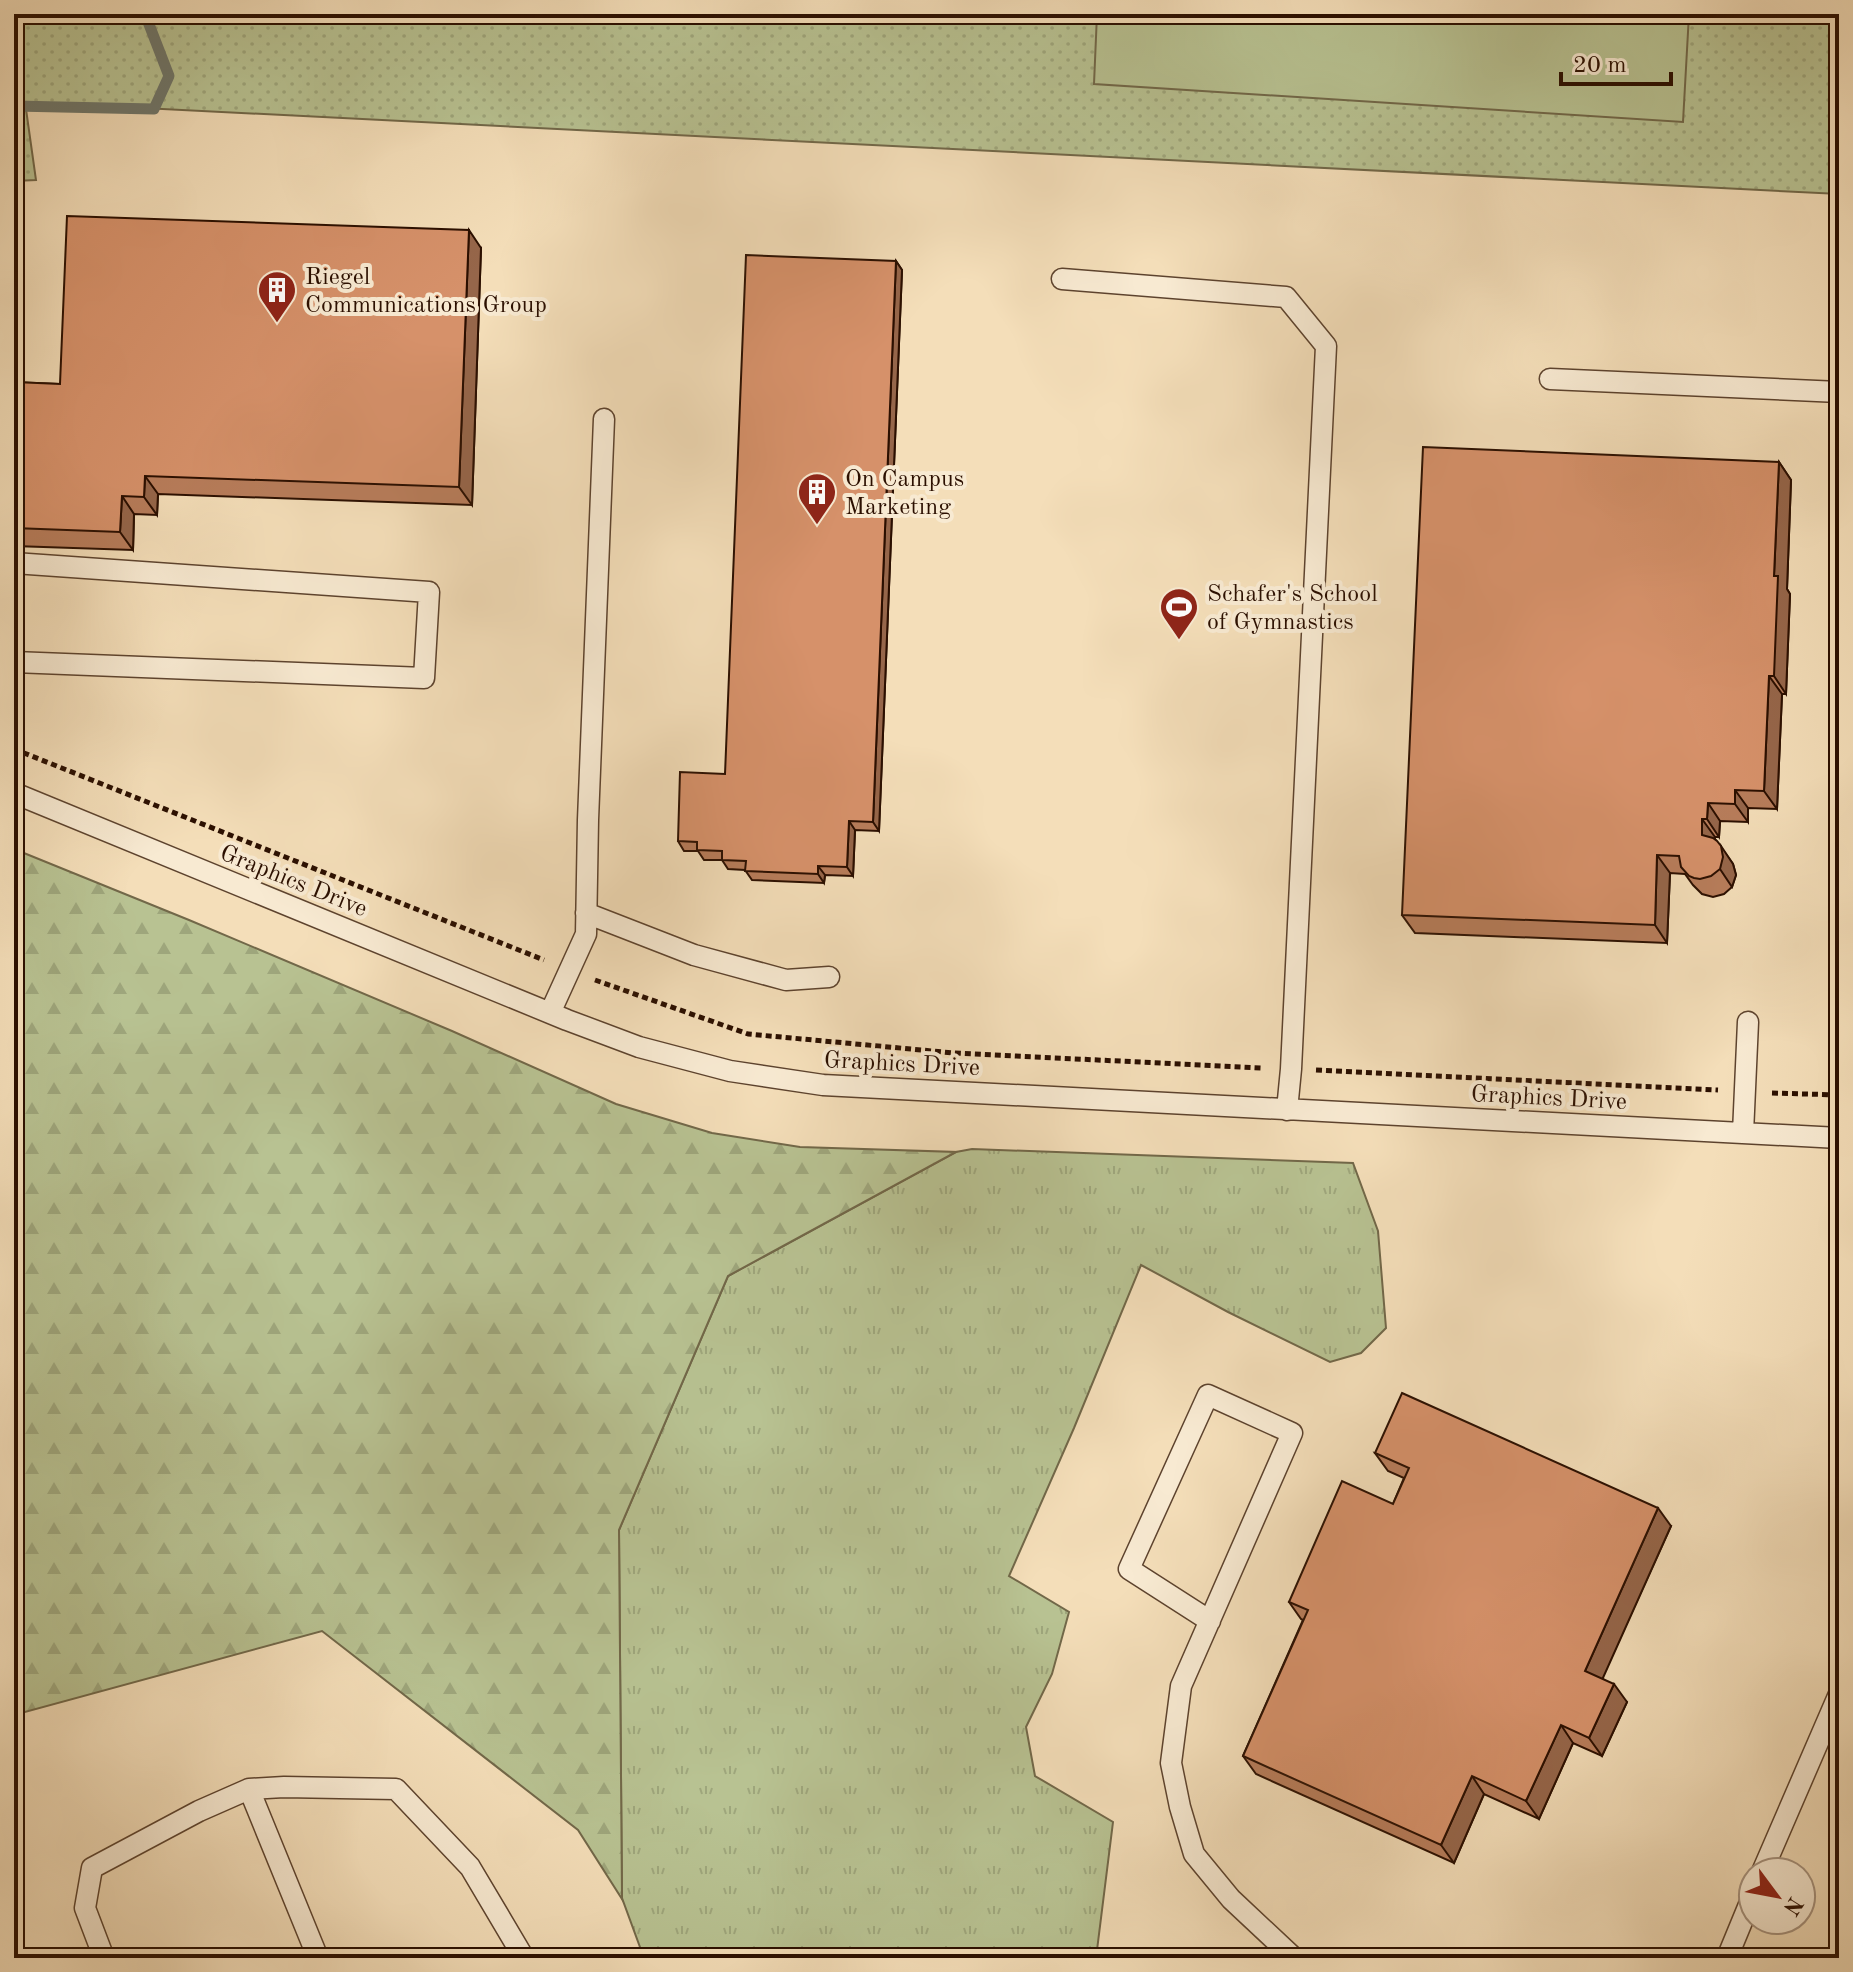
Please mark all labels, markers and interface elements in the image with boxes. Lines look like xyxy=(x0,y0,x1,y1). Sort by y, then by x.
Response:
scale bar xyxy=(1561,36,1671,86)
text: 20 m xyxy=(1573,54,1627,78)
place label: Riegel Communications Group xyxy=(305,266,547,318)
building icon: Riegel Communications Group xyxy=(256,269,298,324)
place label: On Campus Marketing xyxy=(845,468,964,520)
building icon: On Campus Marketing xyxy=(796,471,838,526)
place label: Schafer's School of Gymnastics xyxy=(1207,583,1378,635)
sports icon: Schafer's School of Gymnastics xyxy=(1158,586,1200,641)
street label: Graphics Drive xyxy=(216,841,370,922)
street label: Graphics Drive xyxy=(823,1049,981,1081)
street label: Graphics Drive xyxy=(1470,1083,1628,1115)
north arrow xyxy=(1737,1856,1817,1936)
text: N xyxy=(1778,1893,1806,1919)

